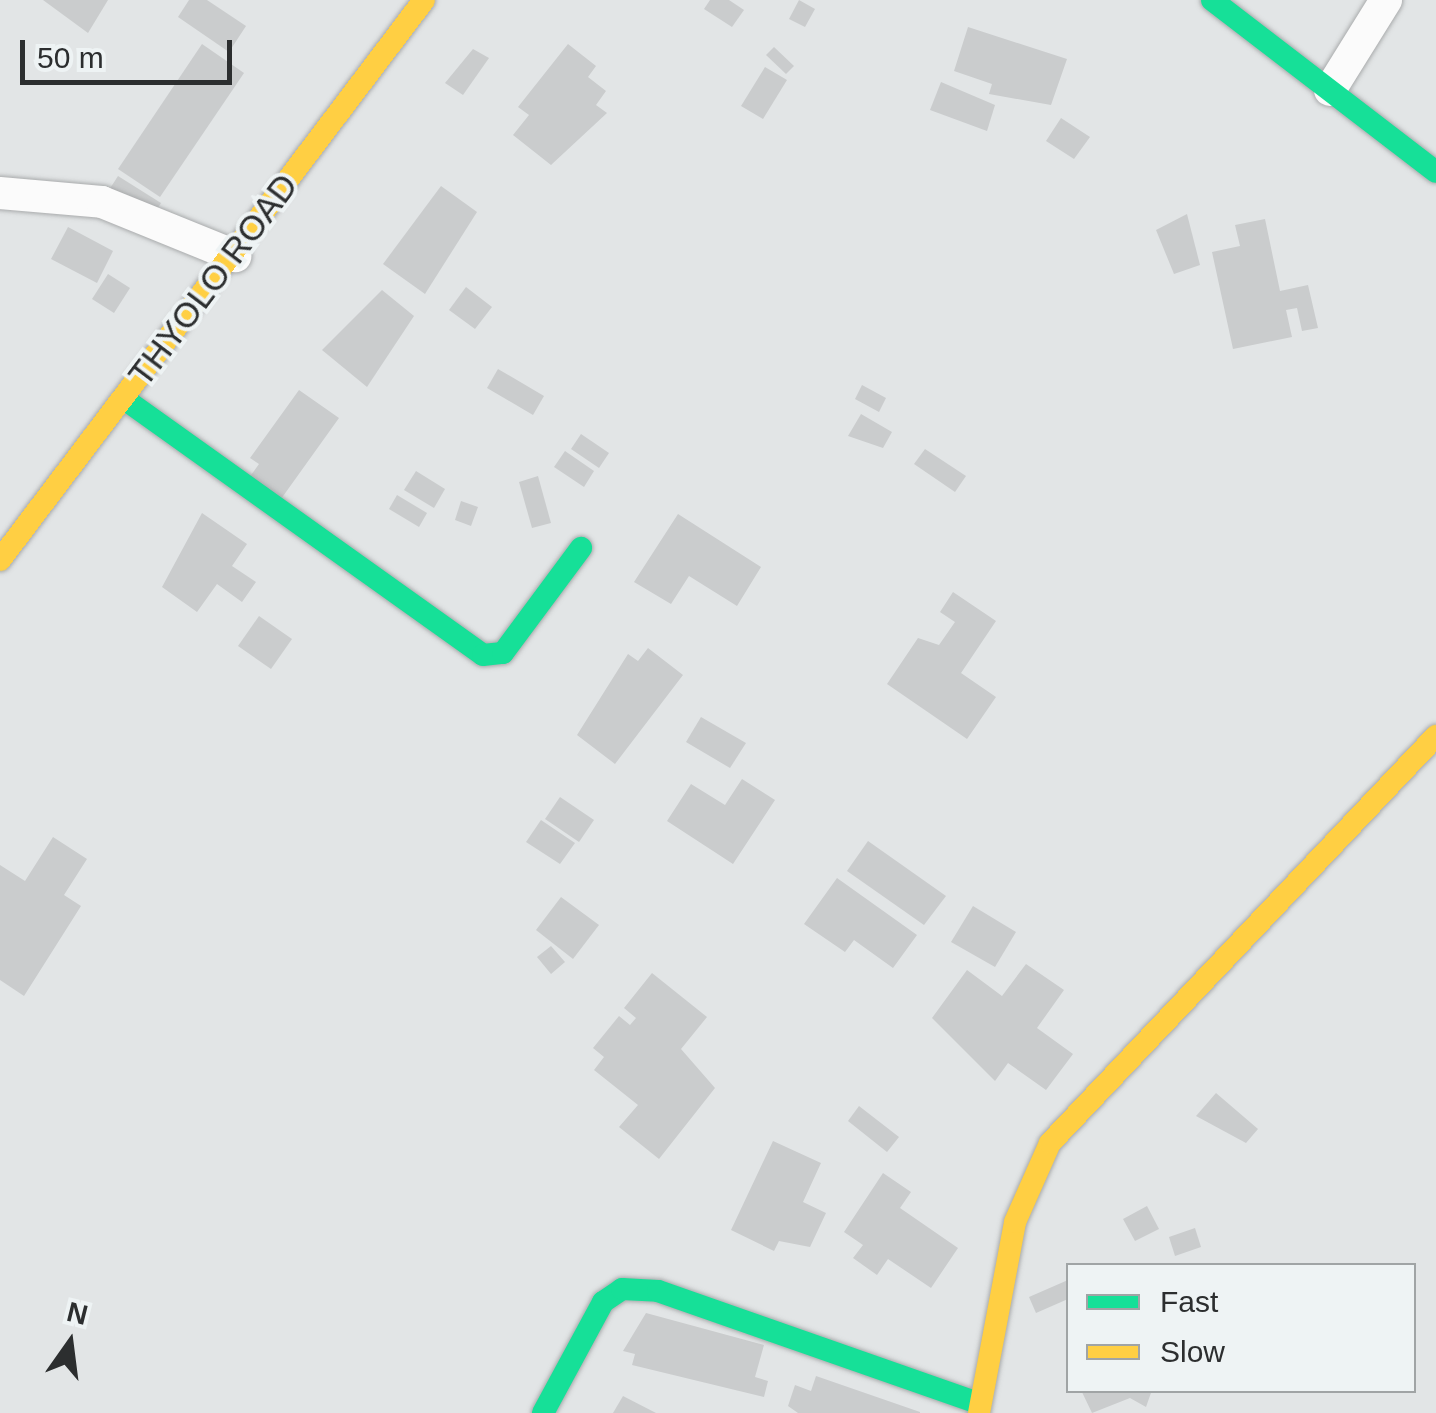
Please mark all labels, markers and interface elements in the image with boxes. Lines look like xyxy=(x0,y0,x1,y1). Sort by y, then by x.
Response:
scale bar xyxy=(25,20,238,82)
text: 50 m xyxy=(37,41,104,74)
street label: THYOLO ROAD xyxy=(120,166,306,394)
legend xyxy=(1066,1263,1416,1393)
text: Fast xyxy=(1160,1285,1218,1318)
north arrow xyxy=(20,1293,120,1393)
text: N xyxy=(64,1296,91,1331)
text: Slow xyxy=(1160,1335,1225,1368)

